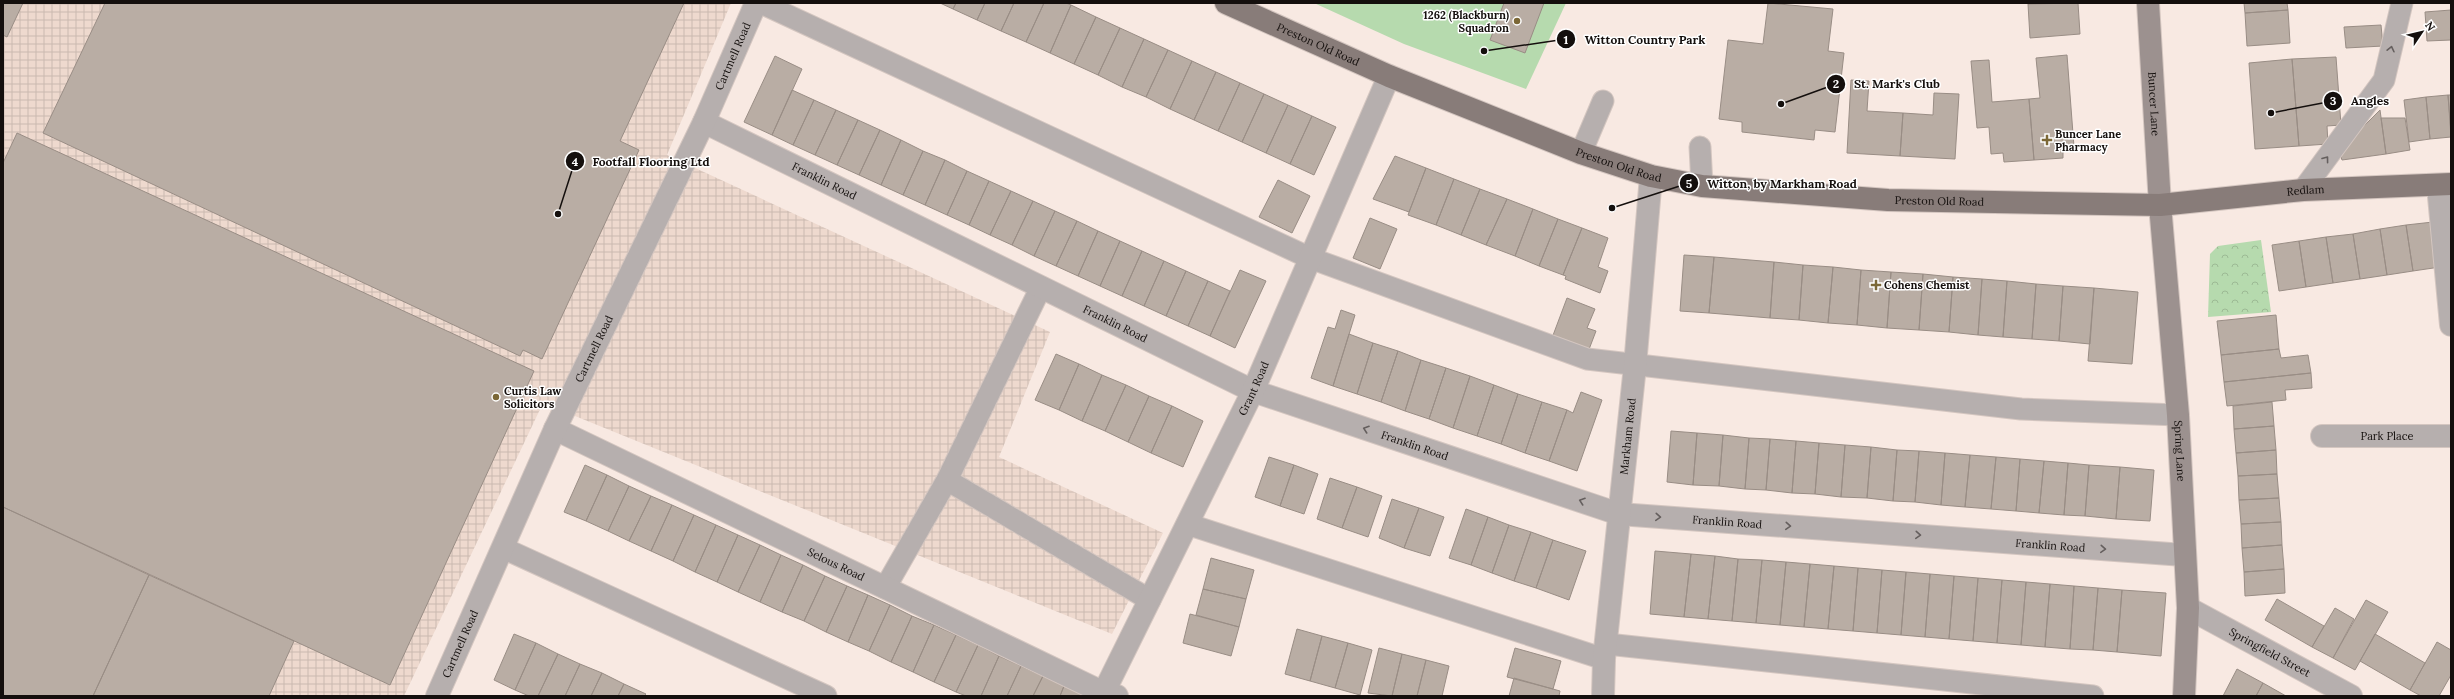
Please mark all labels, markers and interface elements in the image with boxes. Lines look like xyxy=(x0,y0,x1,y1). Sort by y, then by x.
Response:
place label: 1262 (Blackburn) Squadron xyxy=(1423,8,1509,35)
north arrow xyxy=(2402,12,2442,52)
marker: 1262 (Blackburn) Squadron xyxy=(1512,16,1522,26)
text: N xyxy=(2422,19,2439,34)
street label: Cartmell Road xyxy=(712,20,754,92)
street label: Preston Old Road xyxy=(1274,20,1362,69)
callout: Witton Country Park xyxy=(1556,27,1713,51)
text: 1 xyxy=(1564,32,1569,47)
text: Witton Country Park xyxy=(1585,32,1705,47)
one-way arrow xyxy=(2387,46,2395,52)
street label: Buncer Lane xyxy=(2145,71,2163,136)
callout: St. Mark's Club xyxy=(1826,72,1948,96)
text: 2 xyxy=(1833,76,1839,91)
text: St. Mark's Club xyxy=(1854,76,1940,91)
callout: Angles xyxy=(2323,89,2397,113)
text: 3 xyxy=(2330,93,2337,108)
text: Angles xyxy=(2351,93,2389,108)
place label: Buncer Lane Pharmacy xyxy=(2055,127,2121,154)
marker: Buncer Lane Pharmacy xyxy=(2042,135,2052,145)
street label: Preston Old Road xyxy=(1574,145,1663,185)
callout: Footfall Flooring Ltd xyxy=(565,149,718,173)
text: 4 xyxy=(572,154,579,169)
text: Footfall Flooring Ltd xyxy=(592,154,710,169)
one-way arrow xyxy=(2321,156,2329,163)
street label: Franklin Road xyxy=(790,159,859,203)
callout: Witton, by Markham Road xyxy=(1679,171,1865,195)
text: 5 xyxy=(1686,176,1693,191)
text: Witton, by Markham Road xyxy=(1707,176,1857,191)
street label: Redlam xyxy=(2286,182,2325,199)
street label: Preston Old Road xyxy=(1894,193,1985,209)
place label: Cohens Chemist xyxy=(1884,278,1970,292)
marker: Cohens Chemist xyxy=(1871,280,1881,290)
street label: Franklin Road xyxy=(1081,302,1150,345)
street label: Cartmell Road xyxy=(572,313,616,385)
street label: Grant Road xyxy=(1235,359,1272,418)
place label: Curtis Law Solicitors xyxy=(504,384,561,411)
marker: Curtis Law Solicitors xyxy=(491,392,501,402)
street label: Markham Road xyxy=(1617,397,1639,475)
street label: Spring Lane xyxy=(2171,420,2188,482)
one-way arrow xyxy=(1363,425,1370,434)
street label: Franklin Road xyxy=(1379,428,1451,463)
street label: Park Place xyxy=(2361,429,2413,443)
one-way arrow xyxy=(1579,498,1586,506)
one-way arrow xyxy=(1655,512,1661,521)
street label: Franklin Road xyxy=(1692,512,1763,531)
one-way arrow xyxy=(1785,522,1791,531)
one-way arrow xyxy=(1914,531,1921,540)
street label: Franklin Road xyxy=(2015,536,2086,555)
one-way arrow xyxy=(2100,544,2106,553)
street label: Selous Road xyxy=(805,545,867,584)
street label: Cartmell Road xyxy=(439,607,481,680)
street label: Springfield Street xyxy=(2227,625,2314,680)

